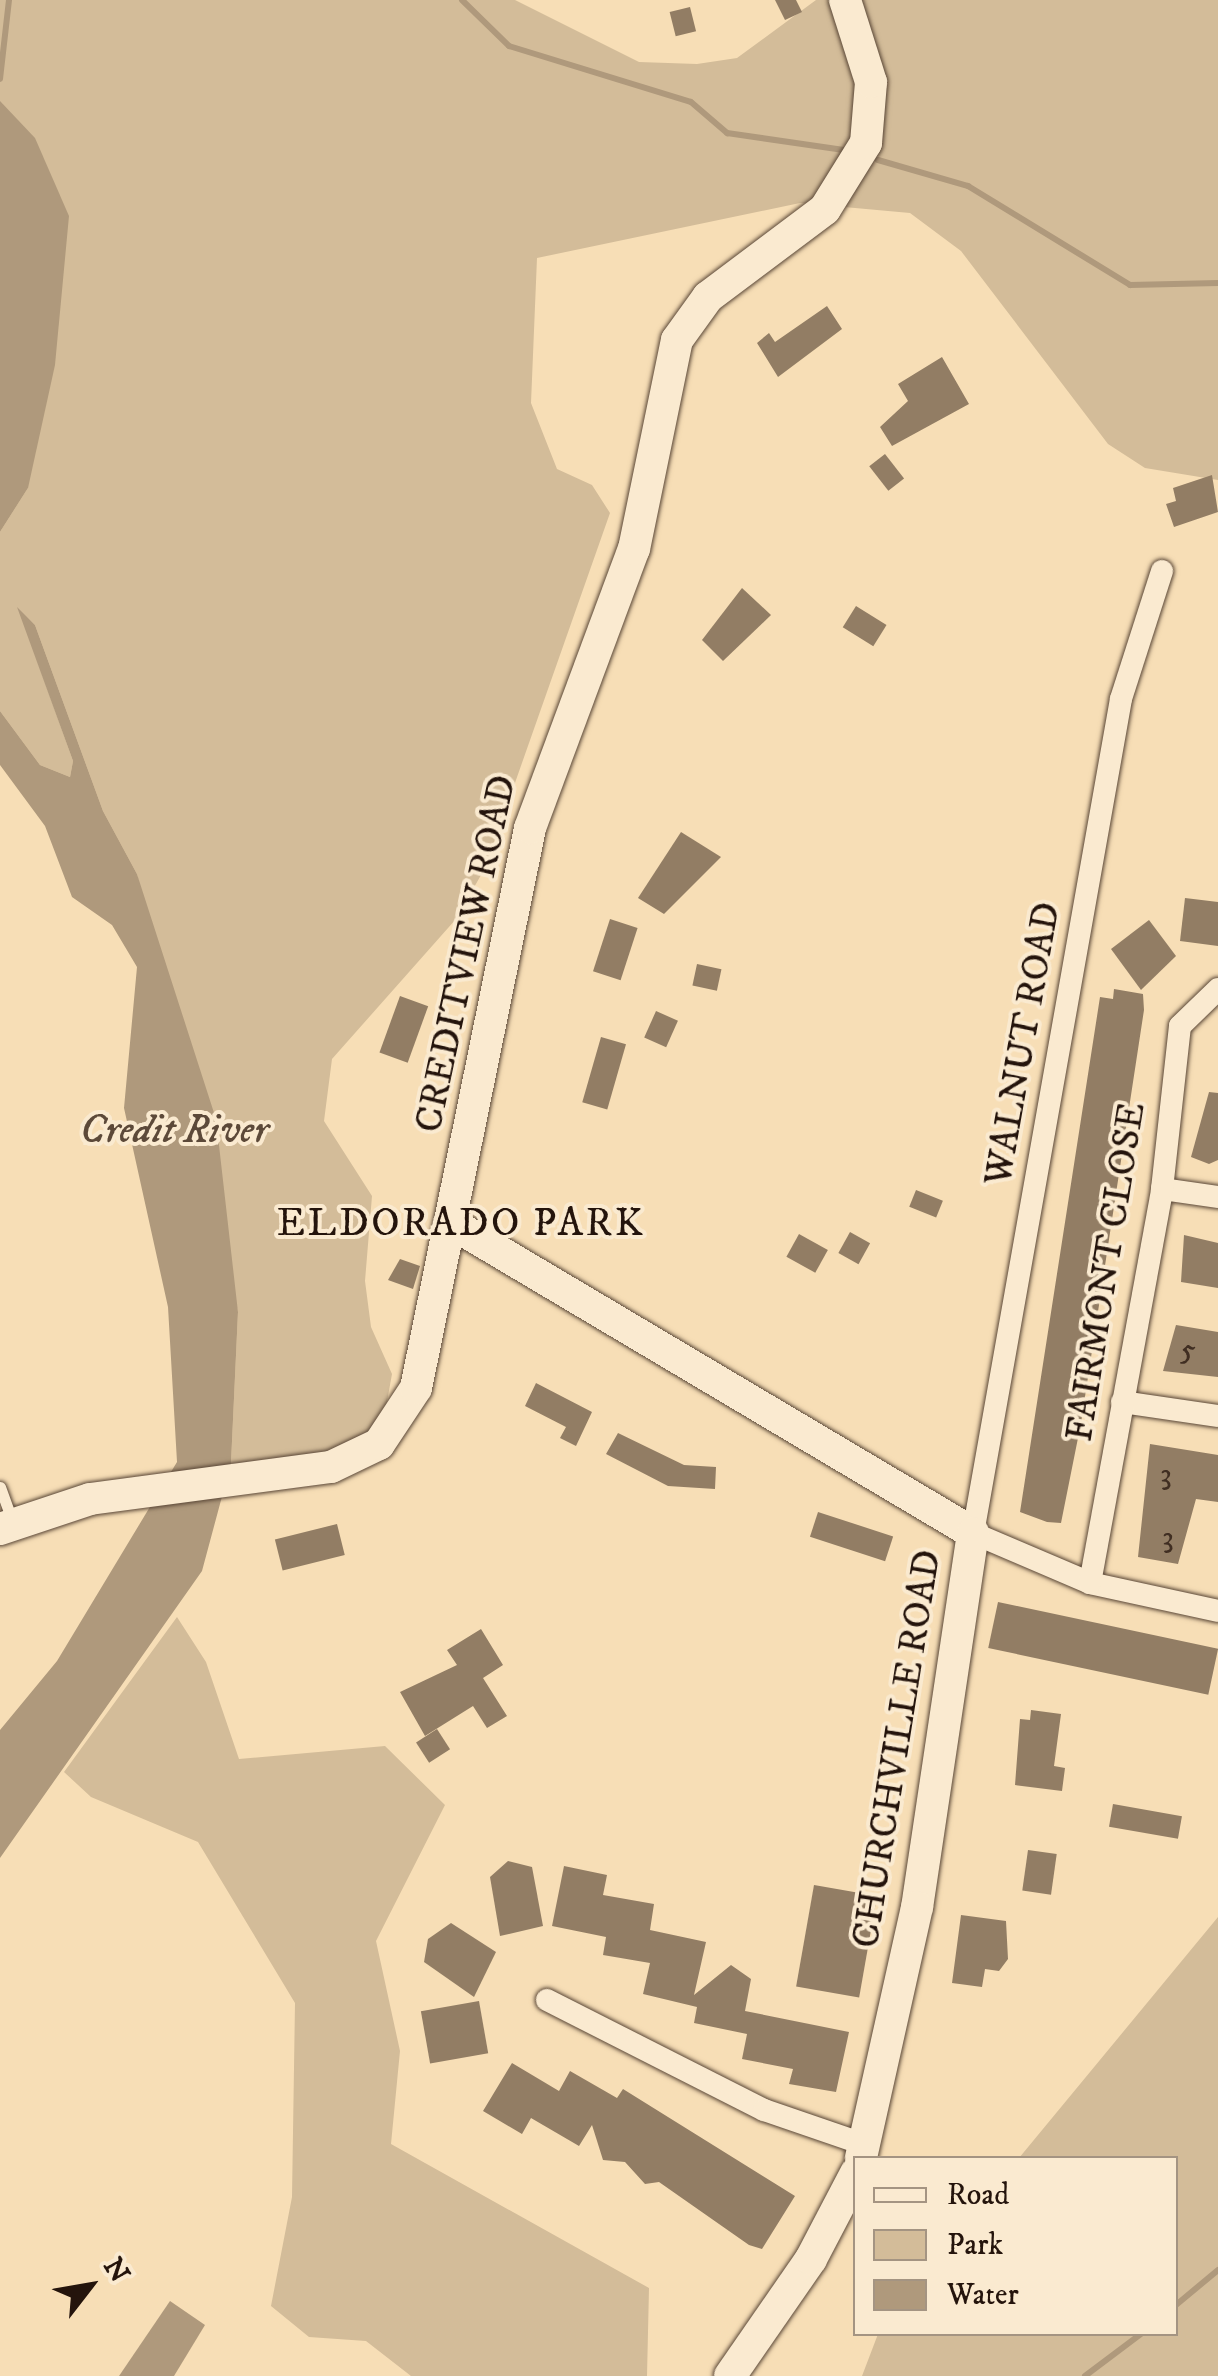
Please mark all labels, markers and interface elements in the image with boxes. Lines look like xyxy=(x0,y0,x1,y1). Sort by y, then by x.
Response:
street label: CREDITVIEW ROAD xyxy=(407,771,527,1137)
street label: WALNUT ROAD xyxy=(977,899,1071,1189)
street label: FAIRMONT CLOSE xyxy=(1058,1099,1156,1445)
water label: Credit River xyxy=(80,1107,268,1155)
district label: ELDORADO PARK xyxy=(277,1200,645,1248)
house number: 5 xyxy=(1180,1331,1196,1369)
house number: 3 xyxy=(1160,1456,1172,1494)
house number: 3 xyxy=(1162,1519,1174,1557)
street label: CHURCHVILLE ROAD xyxy=(844,1547,952,1951)
legend xyxy=(853,2156,1178,2336)
text: Road xyxy=(947,2177,1009,2214)
text: Park xyxy=(947,2227,1003,2264)
north arrow xyxy=(40,2236,140,2336)
text: N xyxy=(95,2251,137,2289)
text: Water xyxy=(947,2277,1019,2314)

